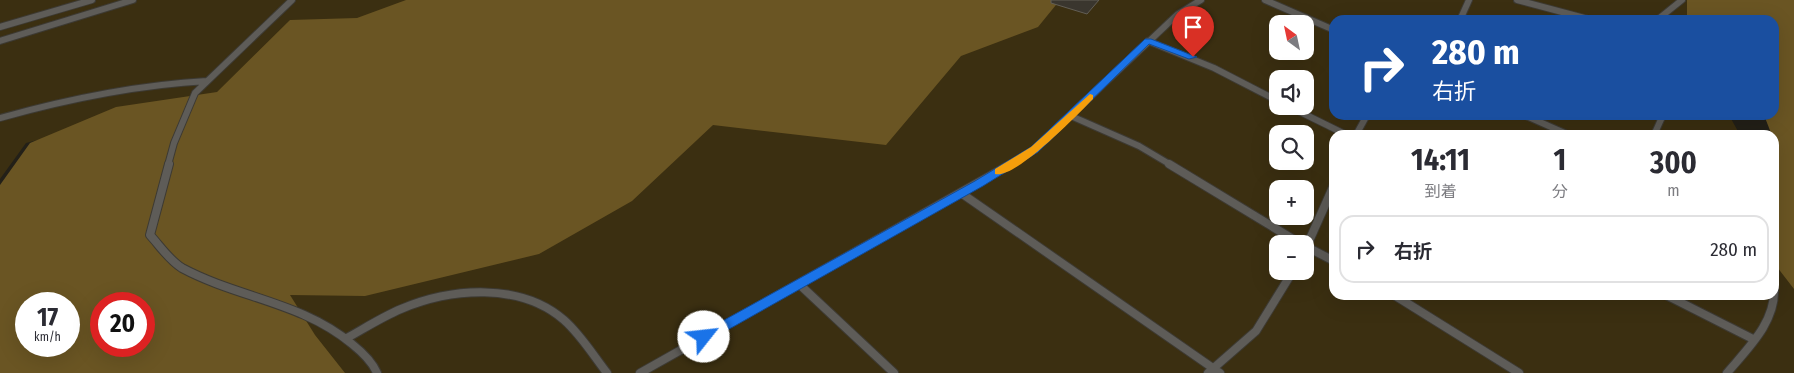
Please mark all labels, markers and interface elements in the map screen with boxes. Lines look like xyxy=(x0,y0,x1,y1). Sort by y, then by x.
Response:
pin xyxy=(1172,6,1214,57)
icon: arrive xyxy=(1179,13,1207,41)
north arrow xyxy=(1269,15,1314,60)
map controls xyxy=(1269,15,1314,280)
text: 280 m xyxy=(1432,31,1520,73)
icon: right xyxy=(1349,35,1414,100)
button: sound xyxy=(1269,70,1314,115)
text: 右折 xyxy=(1432,78,1476,105)
button: search xyxy=(1269,125,1314,170)
text: 14:11 xyxy=(1411,142,1470,178)
text: 1 xyxy=(1554,142,1566,178)
text: 300 xyxy=(1650,145,1697,181)
button: + xyxy=(1269,180,1314,225)
text: m xyxy=(1667,181,1680,200)
text: 到着 xyxy=(1424,182,1456,201)
text: 分 xyxy=(1552,182,1568,201)
button: − xyxy=(1269,235,1314,280)
icon: right xyxy=(1351,235,1379,263)
text: 280 m xyxy=(1710,238,1757,261)
text: 右折 xyxy=(1394,240,1432,263)
speed limit sign: 20 xyxy=(90,292,155,357)
text: 17 xyxy=(37,303,58,333)
position arrow xyxy=(677,310,729,362)
text: km/h xyxy=(34,330,61,344)

